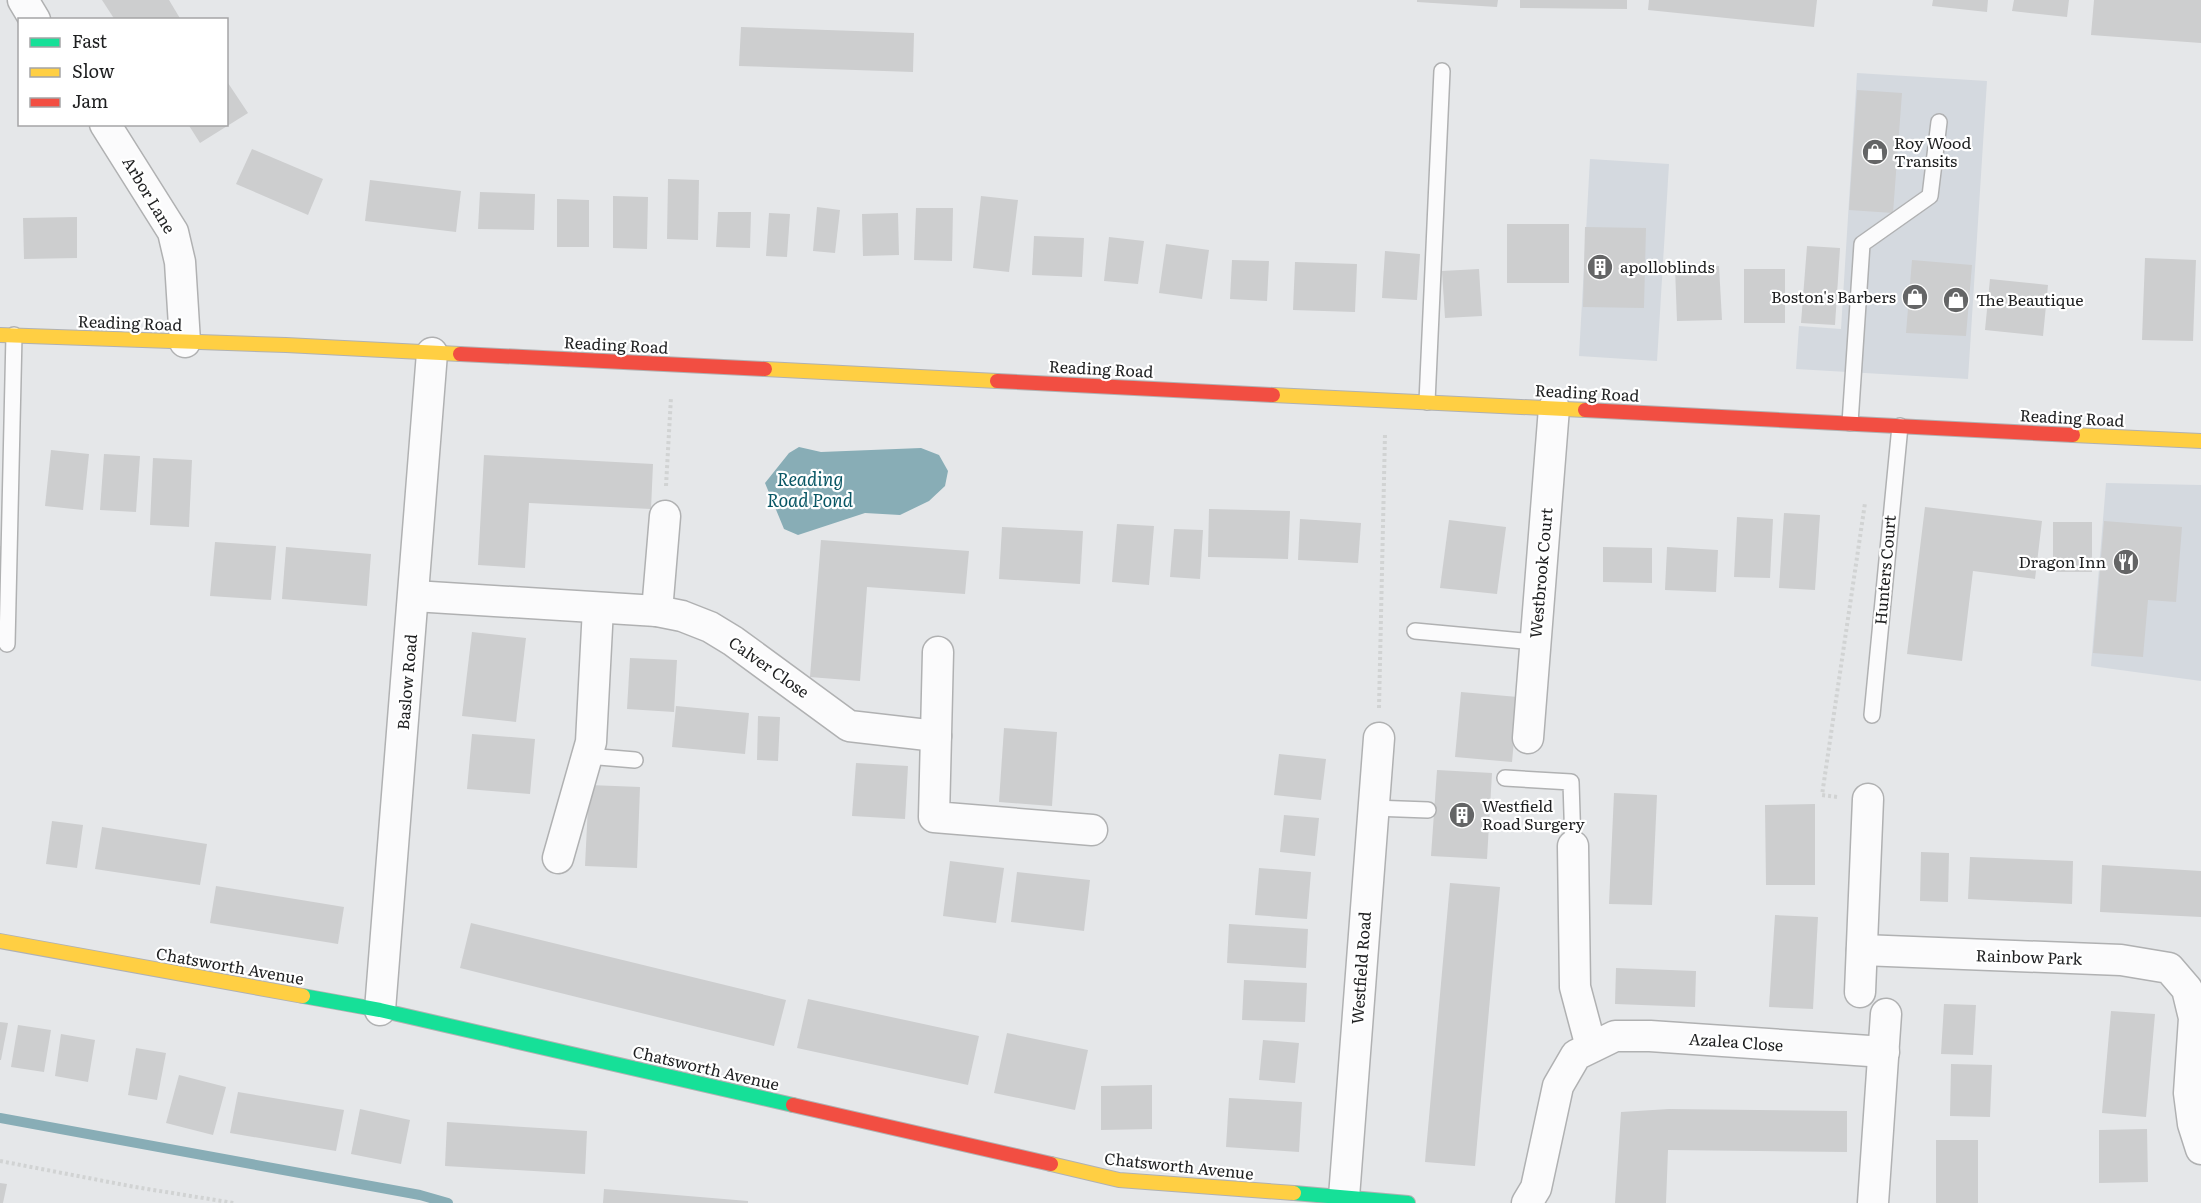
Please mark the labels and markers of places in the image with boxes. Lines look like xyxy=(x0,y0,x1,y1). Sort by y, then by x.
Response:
place label: Roy Wood Transits xyxy=(1894,130,1971,172)
shop icon: Roy Wood Transits xyxy=(1860,137,1890,167)
building icon: apolloblinds xyxy=(1585,252,1615,282)
place label: apolloblinds xyxy=(1620,254,1715,278)
shop icon: Boston's Barbers xyxy=(1900,282,1930,312)
place label: Boston's Barbers xyxy=(1771,284,1896,308)
shop icon: The Beautique xyxy=(1941,285,1971,315)
place label: The Beautique xyxy=(1976,287,2084,311)
restaurant icon: Dragon Inn xyxy=(2111,547,2141,577)
place label: Dragon Inn xyxy=(2018,549,2106,573)
place label: Westfield Road Surgery xyxy=(1482,793,1585,835)
building icon: Westfield Road Surgery xyxy=(1447,800,1477,830)

